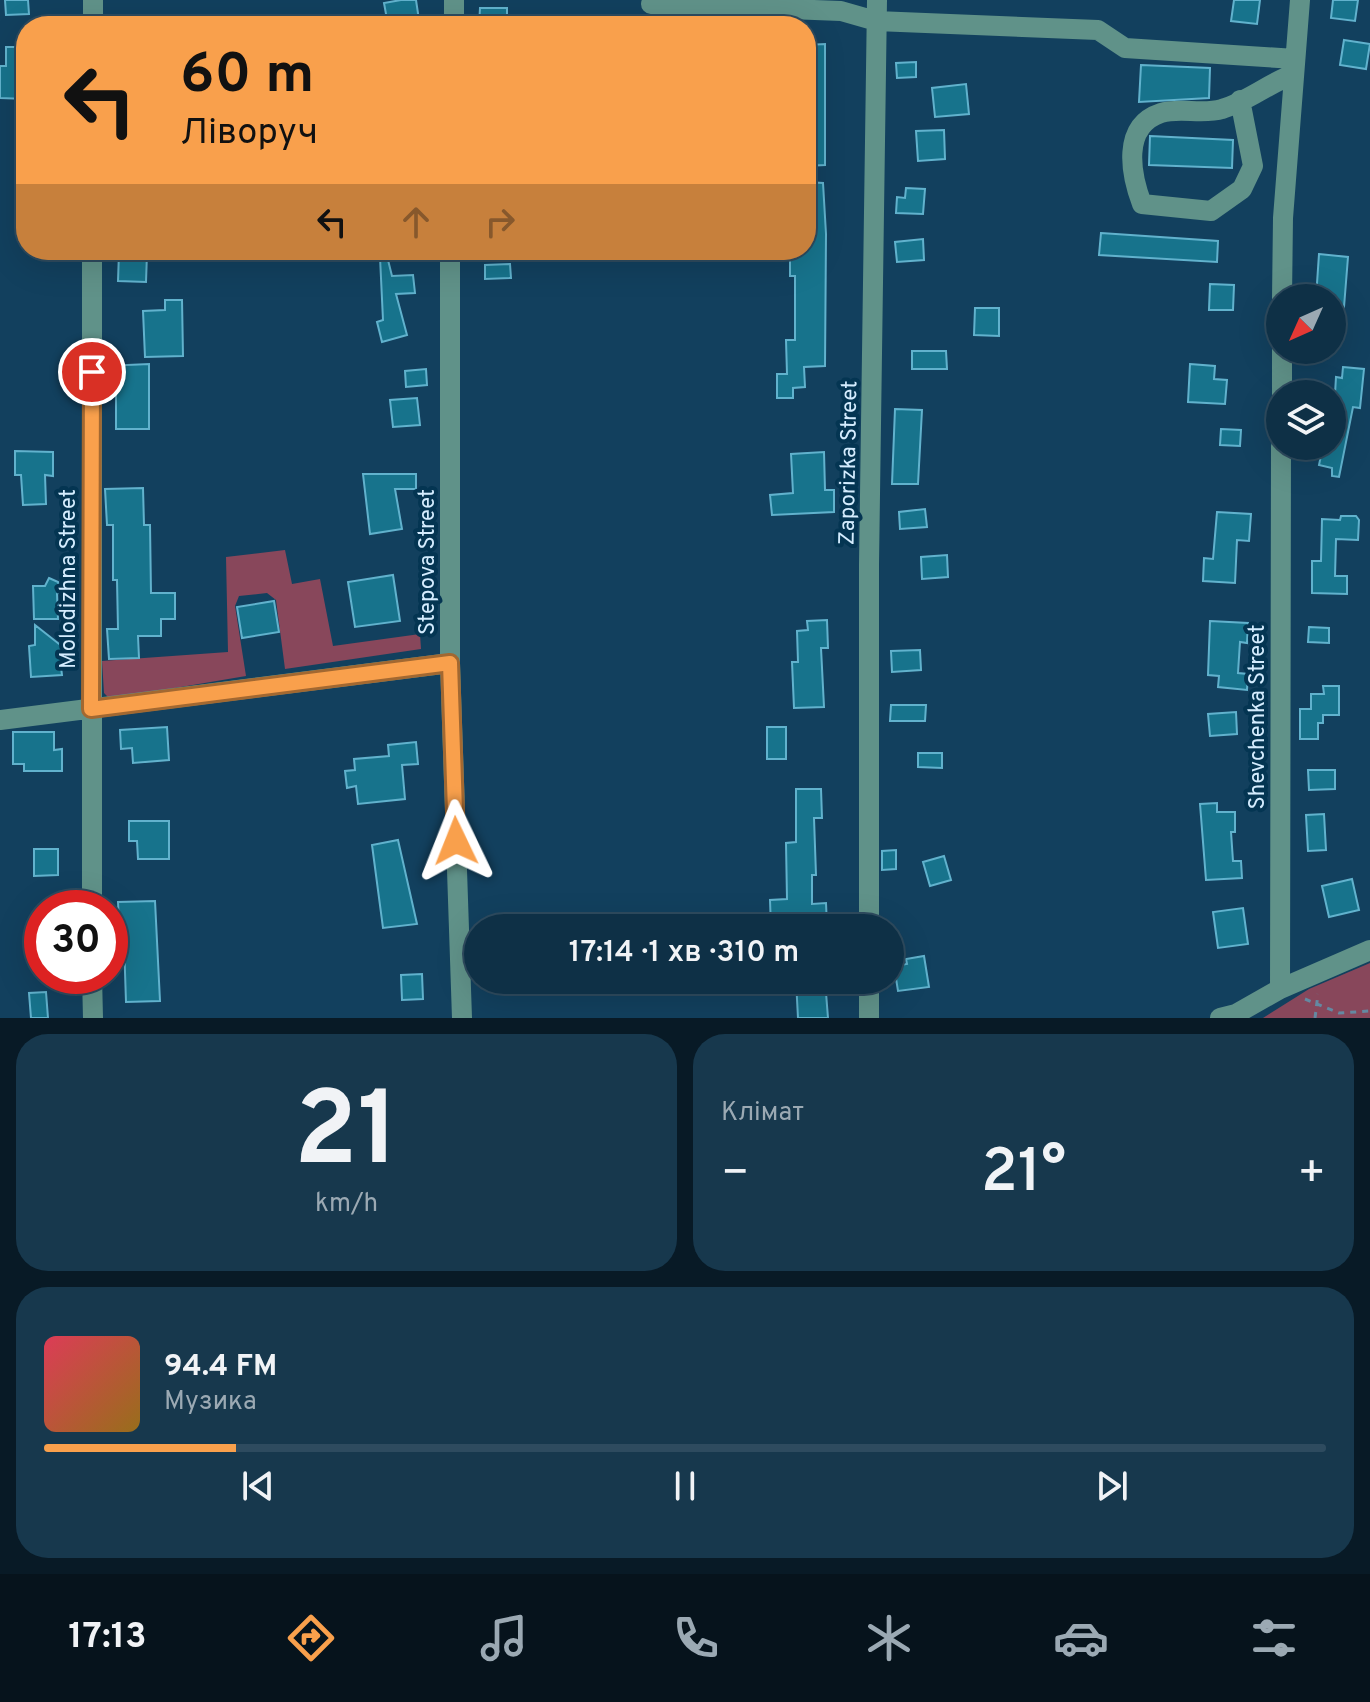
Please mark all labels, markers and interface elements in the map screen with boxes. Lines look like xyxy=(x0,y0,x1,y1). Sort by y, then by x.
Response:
text: 60 m xyxy=(180,42,314,112)
icon: left xyxy=(48,48,152,152)
text: Ліворуч xyxy=(180,111,318,157)
icon: left xyxy=(310,200,354,244)
icon: ahead xyxy=(394,200,438,244)
icon: right xyxy=(478,200,522,244)
north arrow xyxy=(1266,284,1346,364)
map controls xyxy=(1266,284,1346,460)
pin xyxy=(58,338,126,406)
icon: arrive xyxy=(70,350,114,394)
street label: Zaporizka Street xyxy=(835,380,864,546)
button: layers xyxy=(1266,380,1346,460)
street label: Molodizhna Street xyxy=(56,489,83,669)
street label: Stepova Street xyxy=(415,489,442,635)
street label: Shevchenka Street xyxy=(1245,624,1272,810)
position arrow xyxy=(414,799,498,883)
speed limit sign: 30 xyxy=(24,890,128,994)
text: 17:14 · 1 хв · 310 m xyxy=(569,935,799,972)
text: 21 xyxy=(294,1070,399,1202)
text: Клімат xyxy=(721,1097,804,1130)
text: 21° xyxy=(981,1137,1066,1213)
text: − xyxy=(721,1147,749,1203)
text: + xyxy=(1298,1147,1326,1203)
text: km/h xyxy=(315,1188,378,1221)
text: 94.4 FM xyxy=(164,1349,277,1386)
text: Музика xyxy=(164,1386,257,1419)
icon: previous xyxy=(236,1464,280,1508)
icon: pause xyxy=(663,1464,707,1508)
icon: next xyxy=(1090,1464,1134,1508)
icon: directions xyxy=(283,1610,339,1666)
icon: music xyxy=(476,1610,532,1666)
icon: phone xyxy=(668,1610,724,1666)
icon: climate xyxy=(861,1610,917,1666)
icon: car xyxy=(1053,1610,1109,1666)
icon: filters xyxy=(1246,1610,1302,1666)
text: 17:13 xyxy=(68,1615,147,1661)

